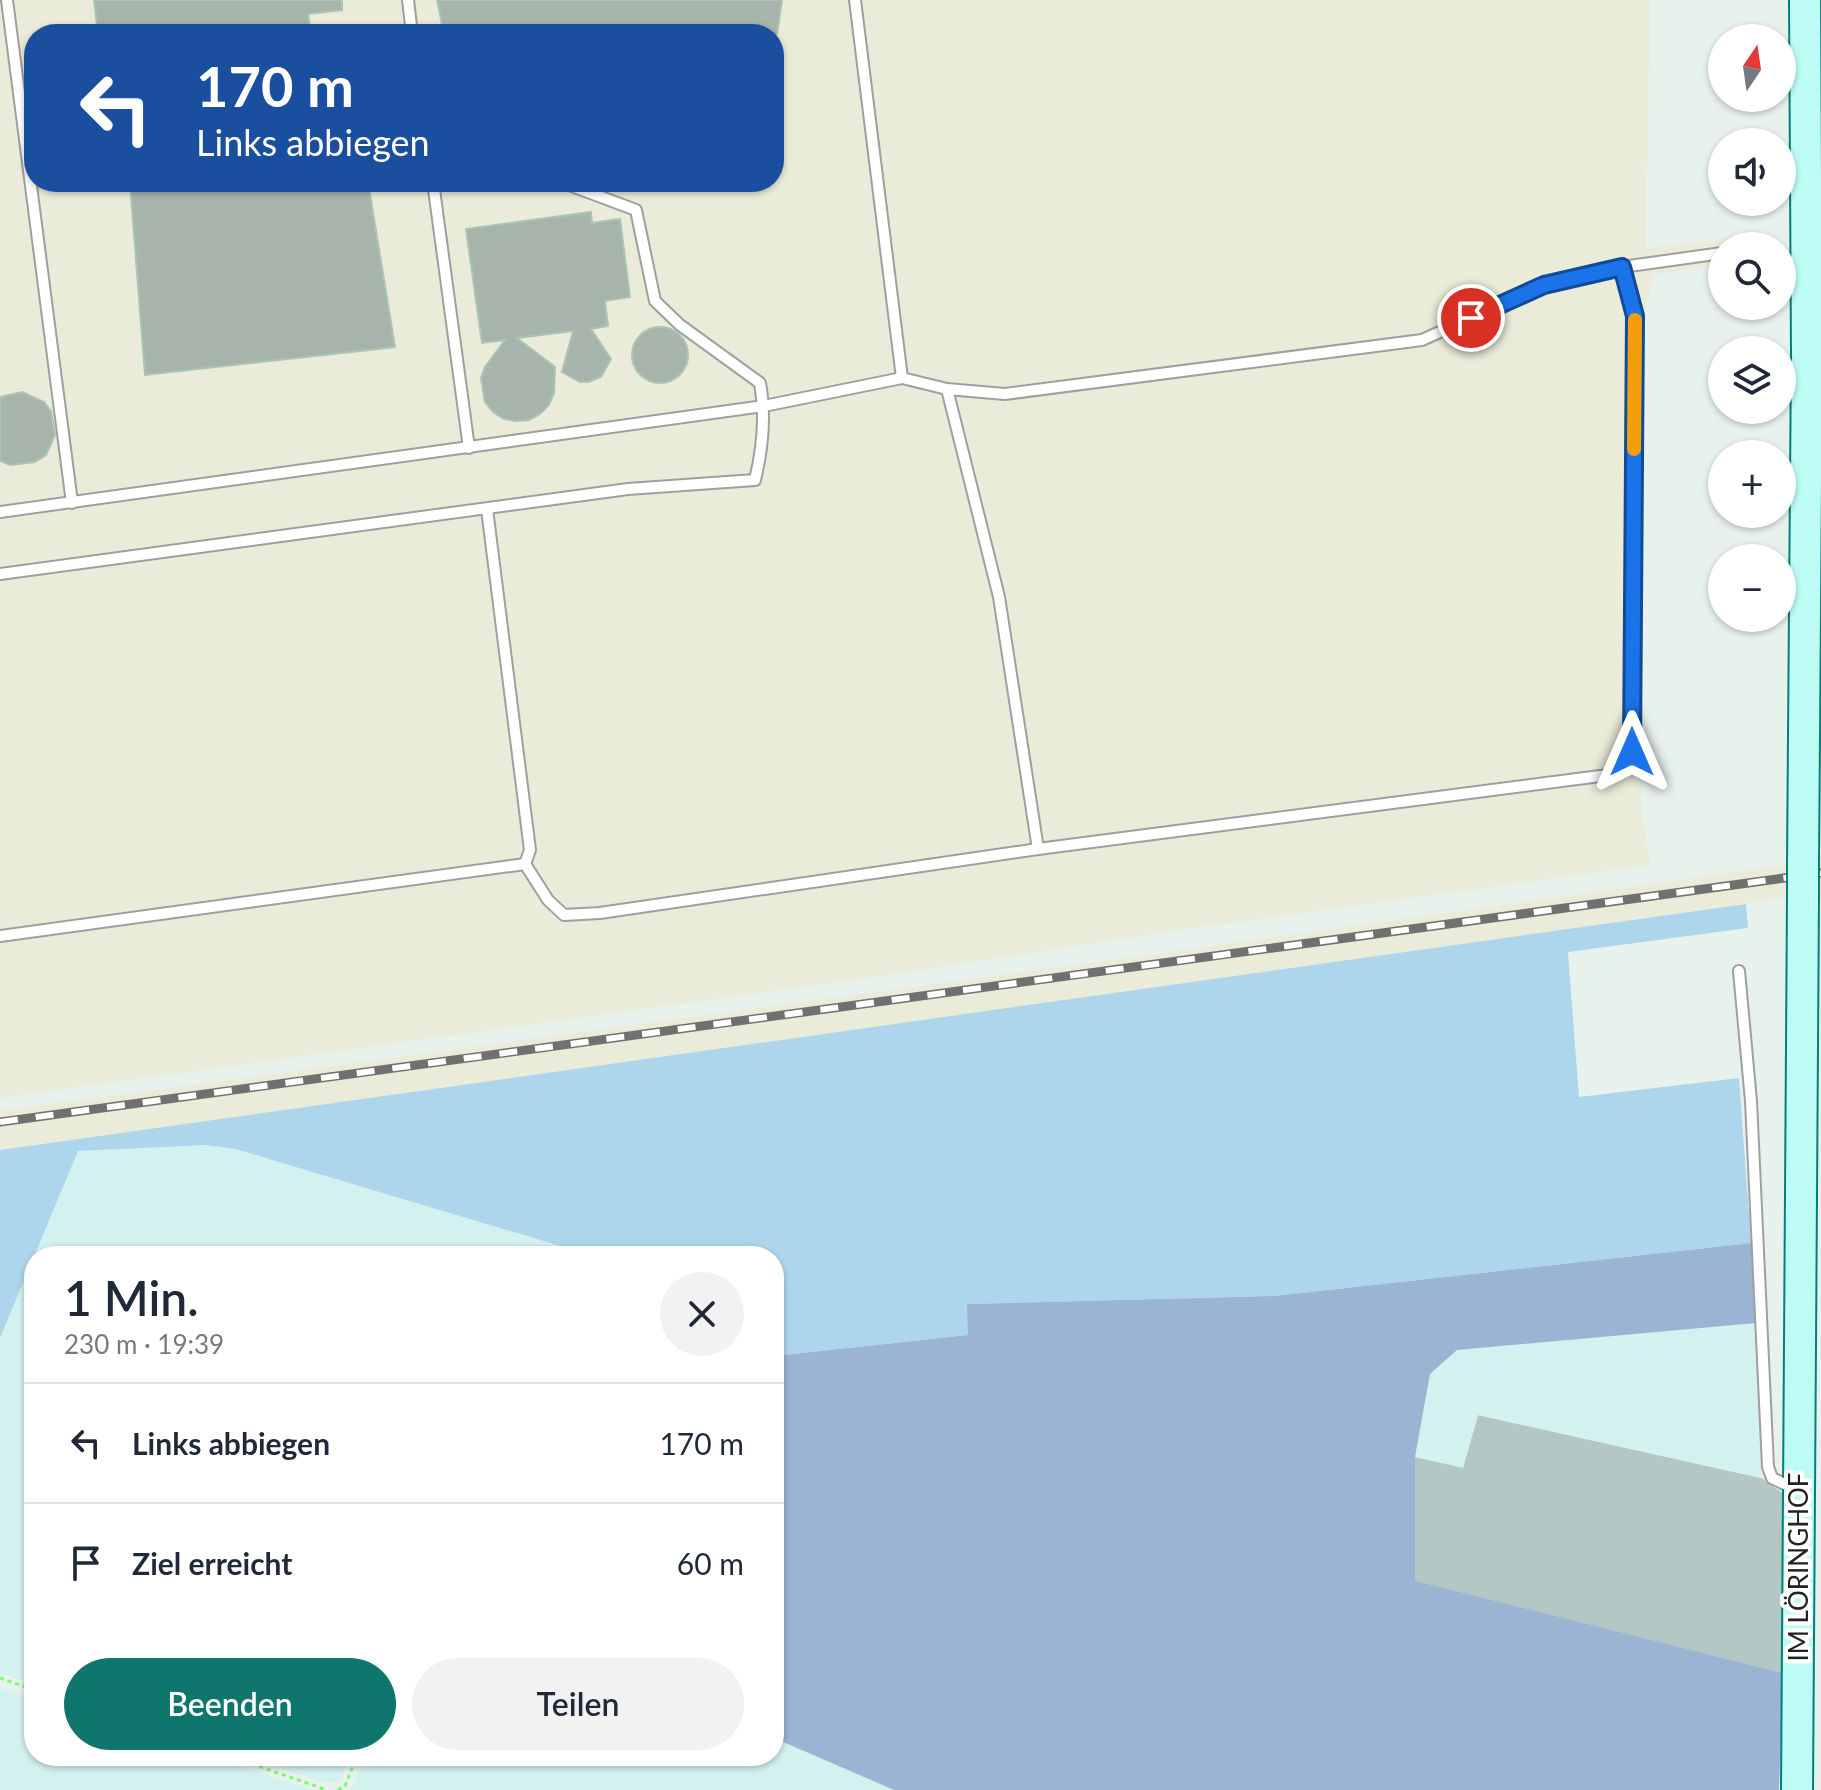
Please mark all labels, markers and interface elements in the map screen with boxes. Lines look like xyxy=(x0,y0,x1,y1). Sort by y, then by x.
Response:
north arrow xyxy=(1708,24,1796,112)
map controls xyxy=(1708,24,1796,632)
text: 170 m xyxy=(196,52,354,119)
icon: left xyxy=(64,56,168,160)
text: Links abbiegen xyxy=(196,120,430,164)
button: sound xyxy=(1708,128,1796,216)
button: search xyxy=(1708,232,1796,320)
pin xyxy=(1437,284,1505,352)
icon: arrive xyxy=(1449,296,1493,340)
button: layers xyxy=(1708,336,1796,424)
button: + xyxy=(1708,440,1796,528)
button: − xyxy=(1708,544,1796,632)
position arrow xyxy=(1590,710,1674,794)
text: 1 Min. xyxy=(64,1269,199,1326)
button: close xyxy=(660,1272,744,1356)
text: 230 m · 19:39 xyxy=(64,1328,224,1360)
icon: left xyxy=(64,1421,108,1465)
text: Links abbiegen xyxy=(132,1425,330,1461)
text: 170 m xyxy=(659,1425,744,1461)
street label: IM LÖRINGHOF xyxy=(1782,1472,1814,1662)
icon: arrive xyxy=(64,1541,108,1585)
text: Ziel erreicht xyxy=(132,1545,292,1581)
text: 60 m xyxy=(677,1545,744,1581)
button: Beenden xyxy=(64,1658,396,1750)
button: Teilen xyxy=(412,1658,744,1750)

